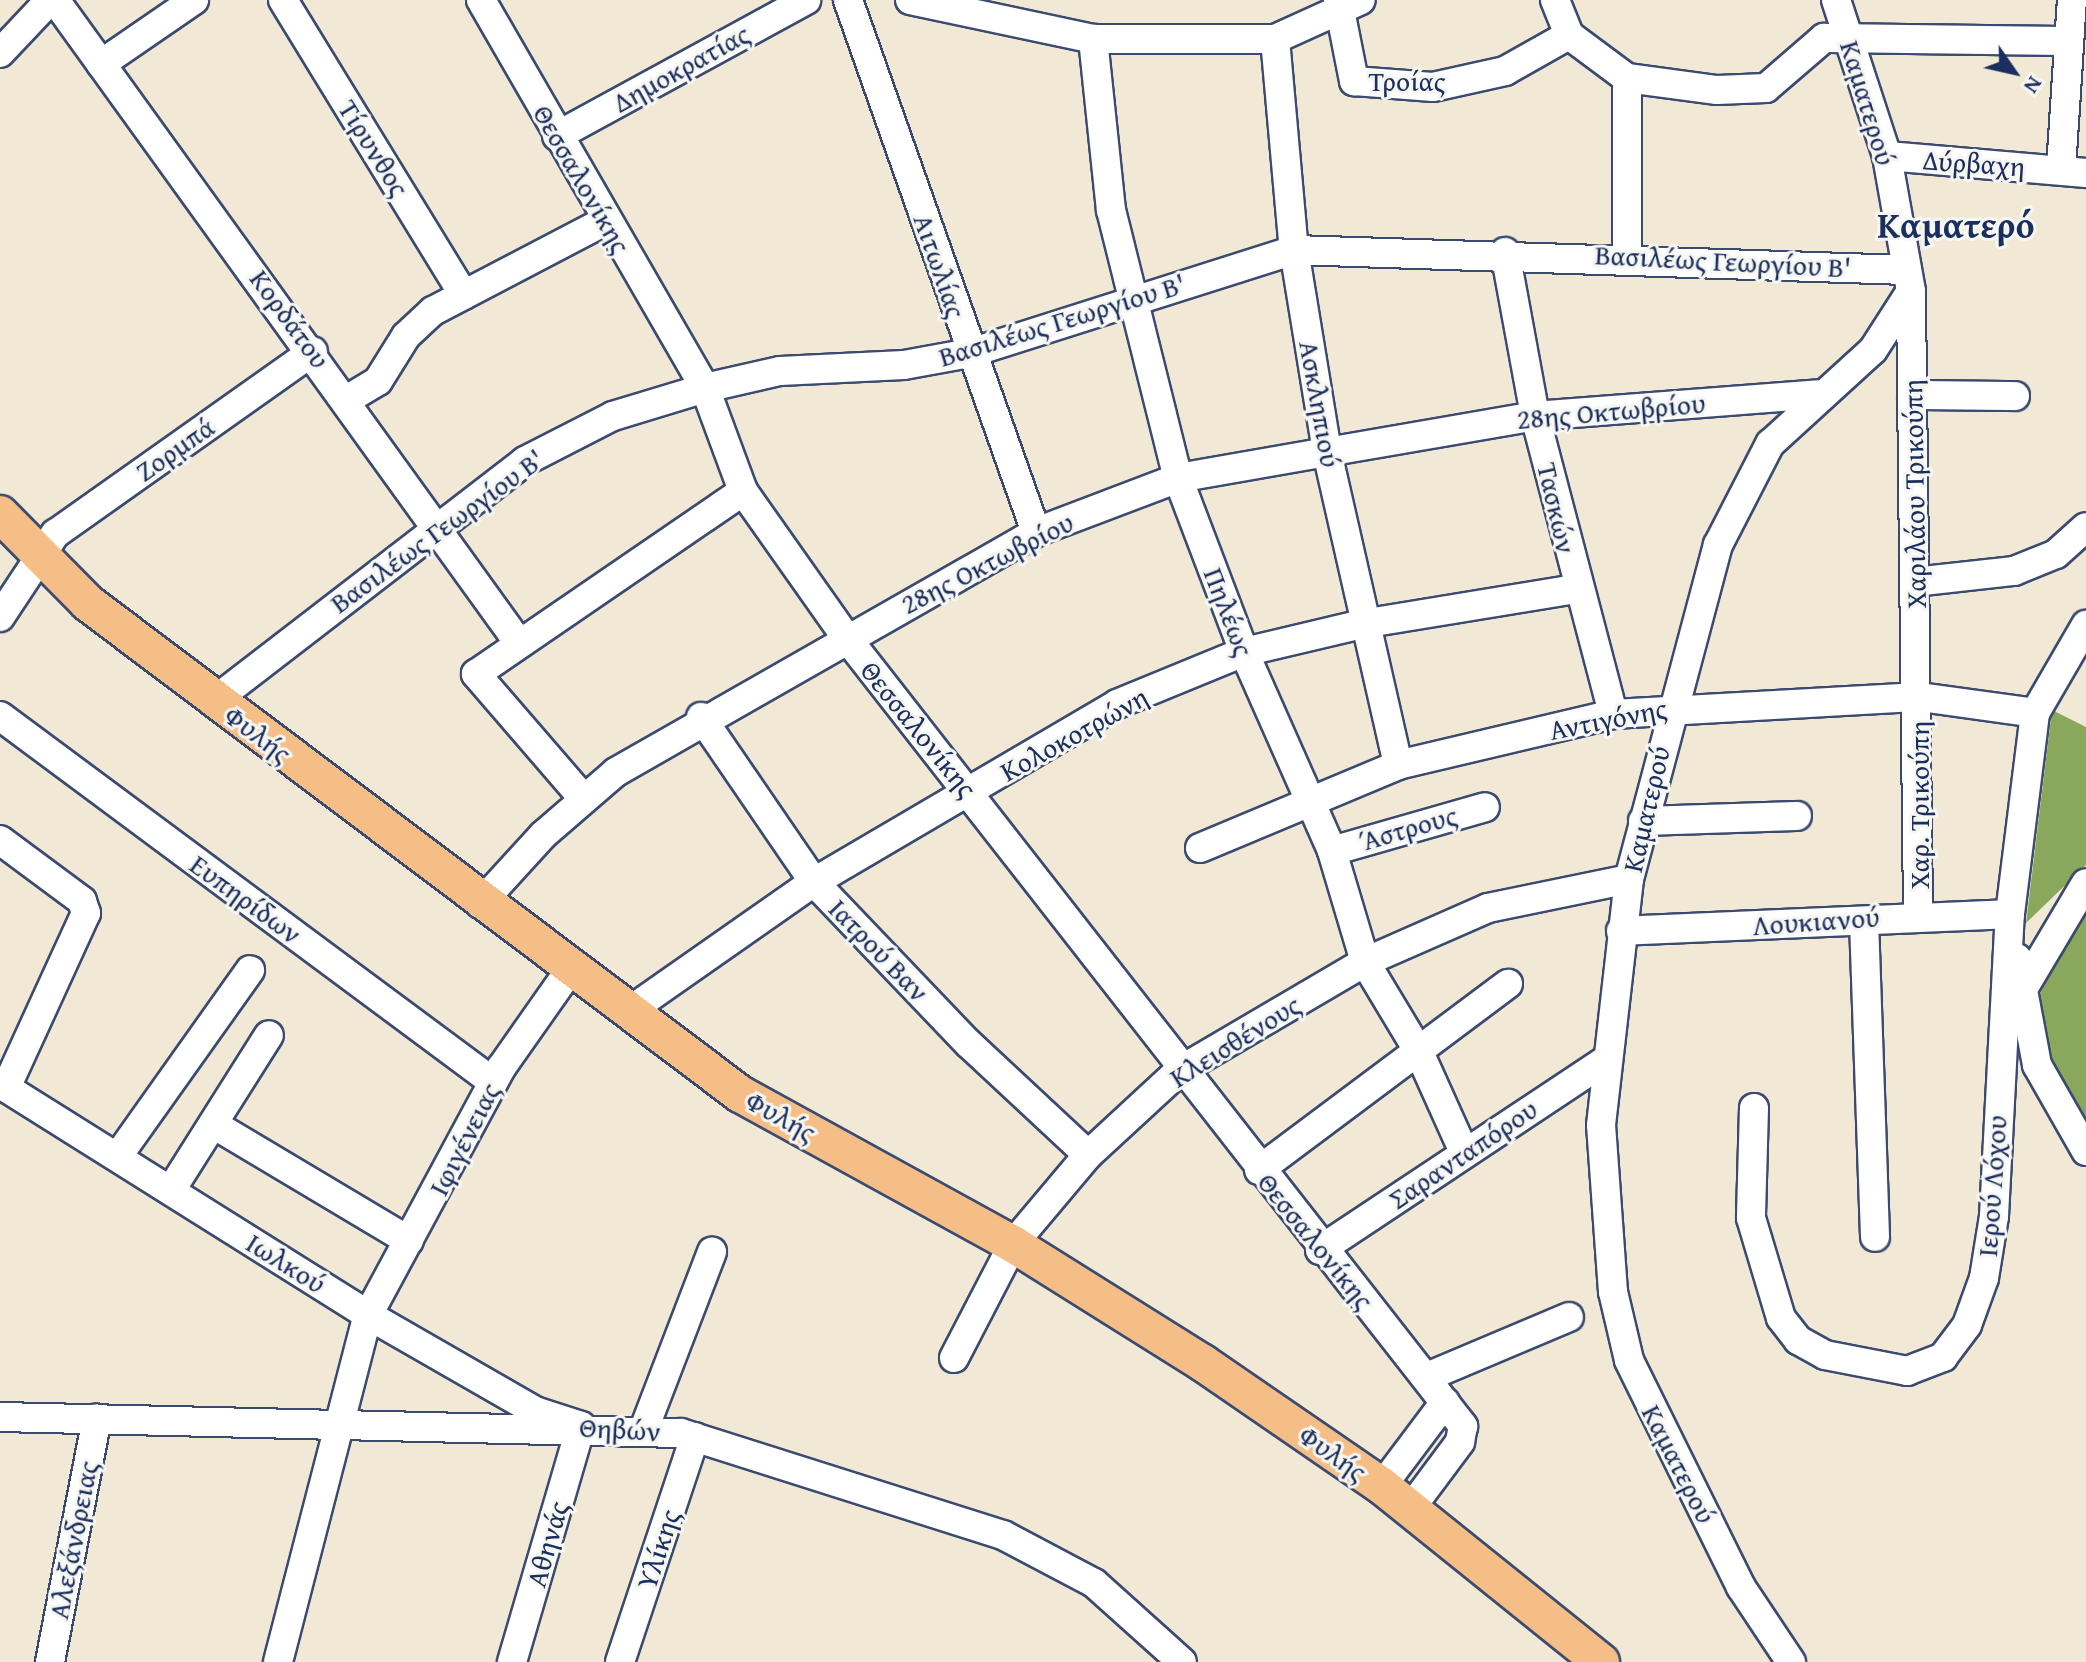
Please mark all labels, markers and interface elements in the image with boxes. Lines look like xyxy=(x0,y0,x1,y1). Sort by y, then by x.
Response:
street label: Δημοκρατίας xyxy=(607,17,755,119)
north arrow xyxy=(1974,32,2054,112)
street label: Καματερού xyxy=(1833,37,1903,169)
street label: Τροίας xyxy=(1369,64,1445,98)
text: N xyxy=(2017,70,2051,100)
street label: Τίρυνθος xyxy=(331,94,417,202)
street label: Θεσσαλονίκης xyxy=(526,99,638,259)
street label: Δύρβαχη xyxy=(1922,143,2026,183)
district label: Καματερό xyxy=(1877,202,2035,246)
street label: Αιτωλίας xyxy=(907,210,973,322)
street label: Βασιλέως Γεωργίου Β' xyxy=(1594,238,1852,284)
street label: Κορδάτου xyxy=(243,263,337,375)
street label: Βασιλέως Γεωργίου Β' xyxy=(935,266,1189,374)
street label: Ασκληπιού xyxy=(1292,338,1348,470)
street label: Χαριλάου Τρικούπη xyxy=(1895,379,1933,609)
street label: 28ης Οκτωβρίου xyxy=(1515,386,1707,436)
street label: Ζορμπά xyxy=(129,410,221,488)
street label: Βασιλέως Γεωργίου Β' xyxy=(323,442,551,620)
street label: Τασκών xyxy=(1530,459,1584,557)
street label: 28ης Οκτωβρίου xyxy=(895,505,1079,621)
street label: Πηλέως xyxy=(1197,563,1261,661)
street label: Θεσσαλονίκης xyxy=(854,654,984,804)
street label: Κολοκοτρώνη xyxy=(994,680,1154,788)
street label: Αντιγόνης xyxy=(1546,691,1670,747)
street label: Φυλής xyxy=(218,698,298,770)
street label: Χαρ. Τρικούπη xyxy=(1902,721,1936,889)
street label: Καματερού xyxy=(1615,743,1677,875)
street label: Άστρους xyxy=(1355,798,1461,858)
street label: Ευπηρίδων xyxy=(184,847,308,951)
street label: Ιατρού Βαν xyxy=(822,892,936,1008)
street label: Λουκιανού xyxy=(1751,900,1881,942)
street label: Κλεισθένους xyxy=(1163,988,1307,1094)
street label: Ιφιγένειας xyxy=(421,1077,507,1201)
street label: Φυλής xyxy=(740,1083,822,1149)
street label: Σαρανταπόρου xyxy=(1382,1092,1544,1216)
street label: Ιερού Λόχου xyxy=(1970,1114,2014,1258)
street label: Θεσσαλονίκης xyxy=(1251,1166,1381,1316)
street label: Ιωλκού xyxy=(240,1226,332,1300)
street label: Καματερού xyxy=(1635,1399,1723,1529)
street label: Θηβών xyxy=(578,1410,662,1448)
street label: Φυλής xyxy=(1293,1418,1373,1488)
street label: Αλεξάνδρειας xyxy=(41,1458,105,1622)
street label: Αθηνάς xyxy=(519,1497,575,1591)
street label: Υλίκης xyxy=(629,1505,687,1593)

